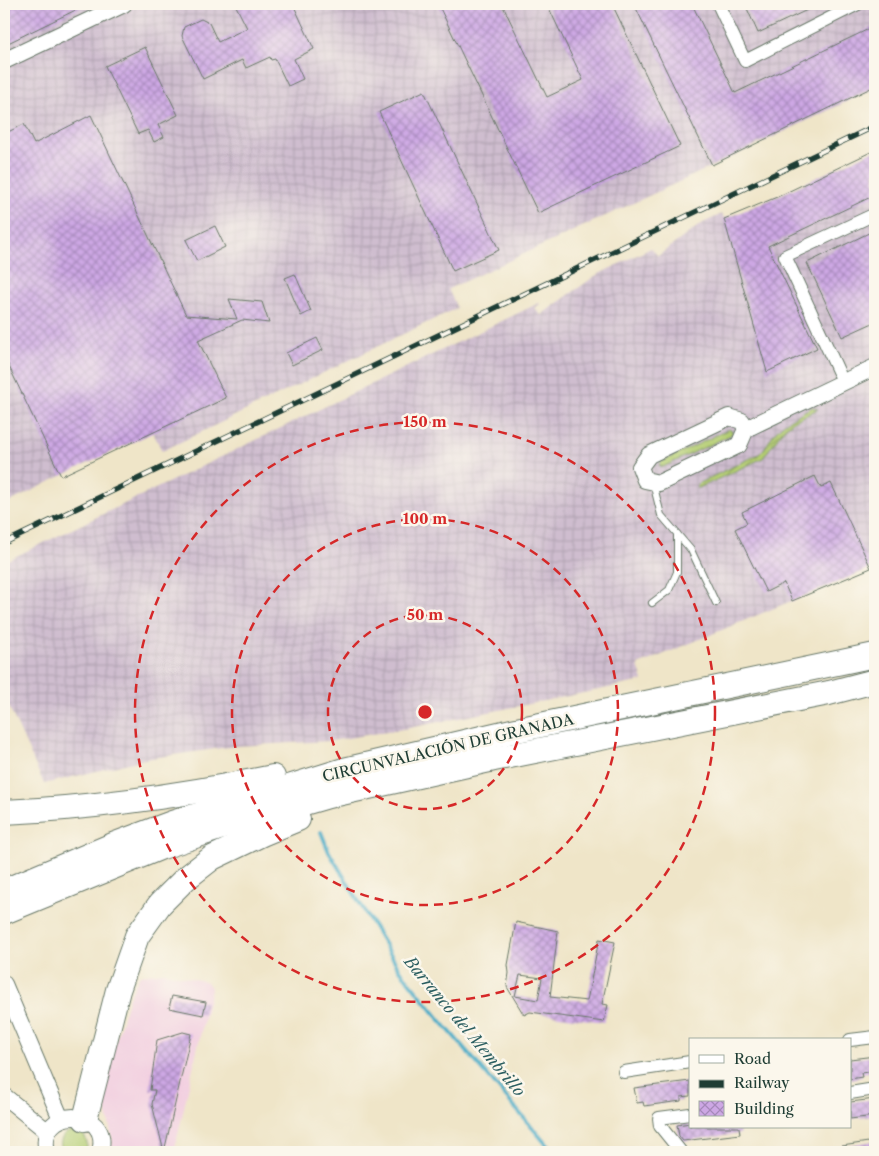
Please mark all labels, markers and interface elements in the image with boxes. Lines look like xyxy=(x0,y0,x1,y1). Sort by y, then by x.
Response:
text: 150 m xyxy=(403,412,447,431)
text: 100 m xyxy=(403,509,447,528)
text: 50 m xyxy=(407,605,443,624)
centre of rings xyxy=(416,703,434,721)
street label: CIRCUNVALACIÓN DE GRANADA xyxy=(320,709,576,786)
water label: Barranco del Membrillo xyxy=(399,950,530,1100)
legend xyxy=(689,1038,852,1128)
text: Road xyxy=(734,1049,771,1068)
text: Railway xyxy=(734,1073,790,1092)
text: Building xyxy=(734,1099,794,1118)

